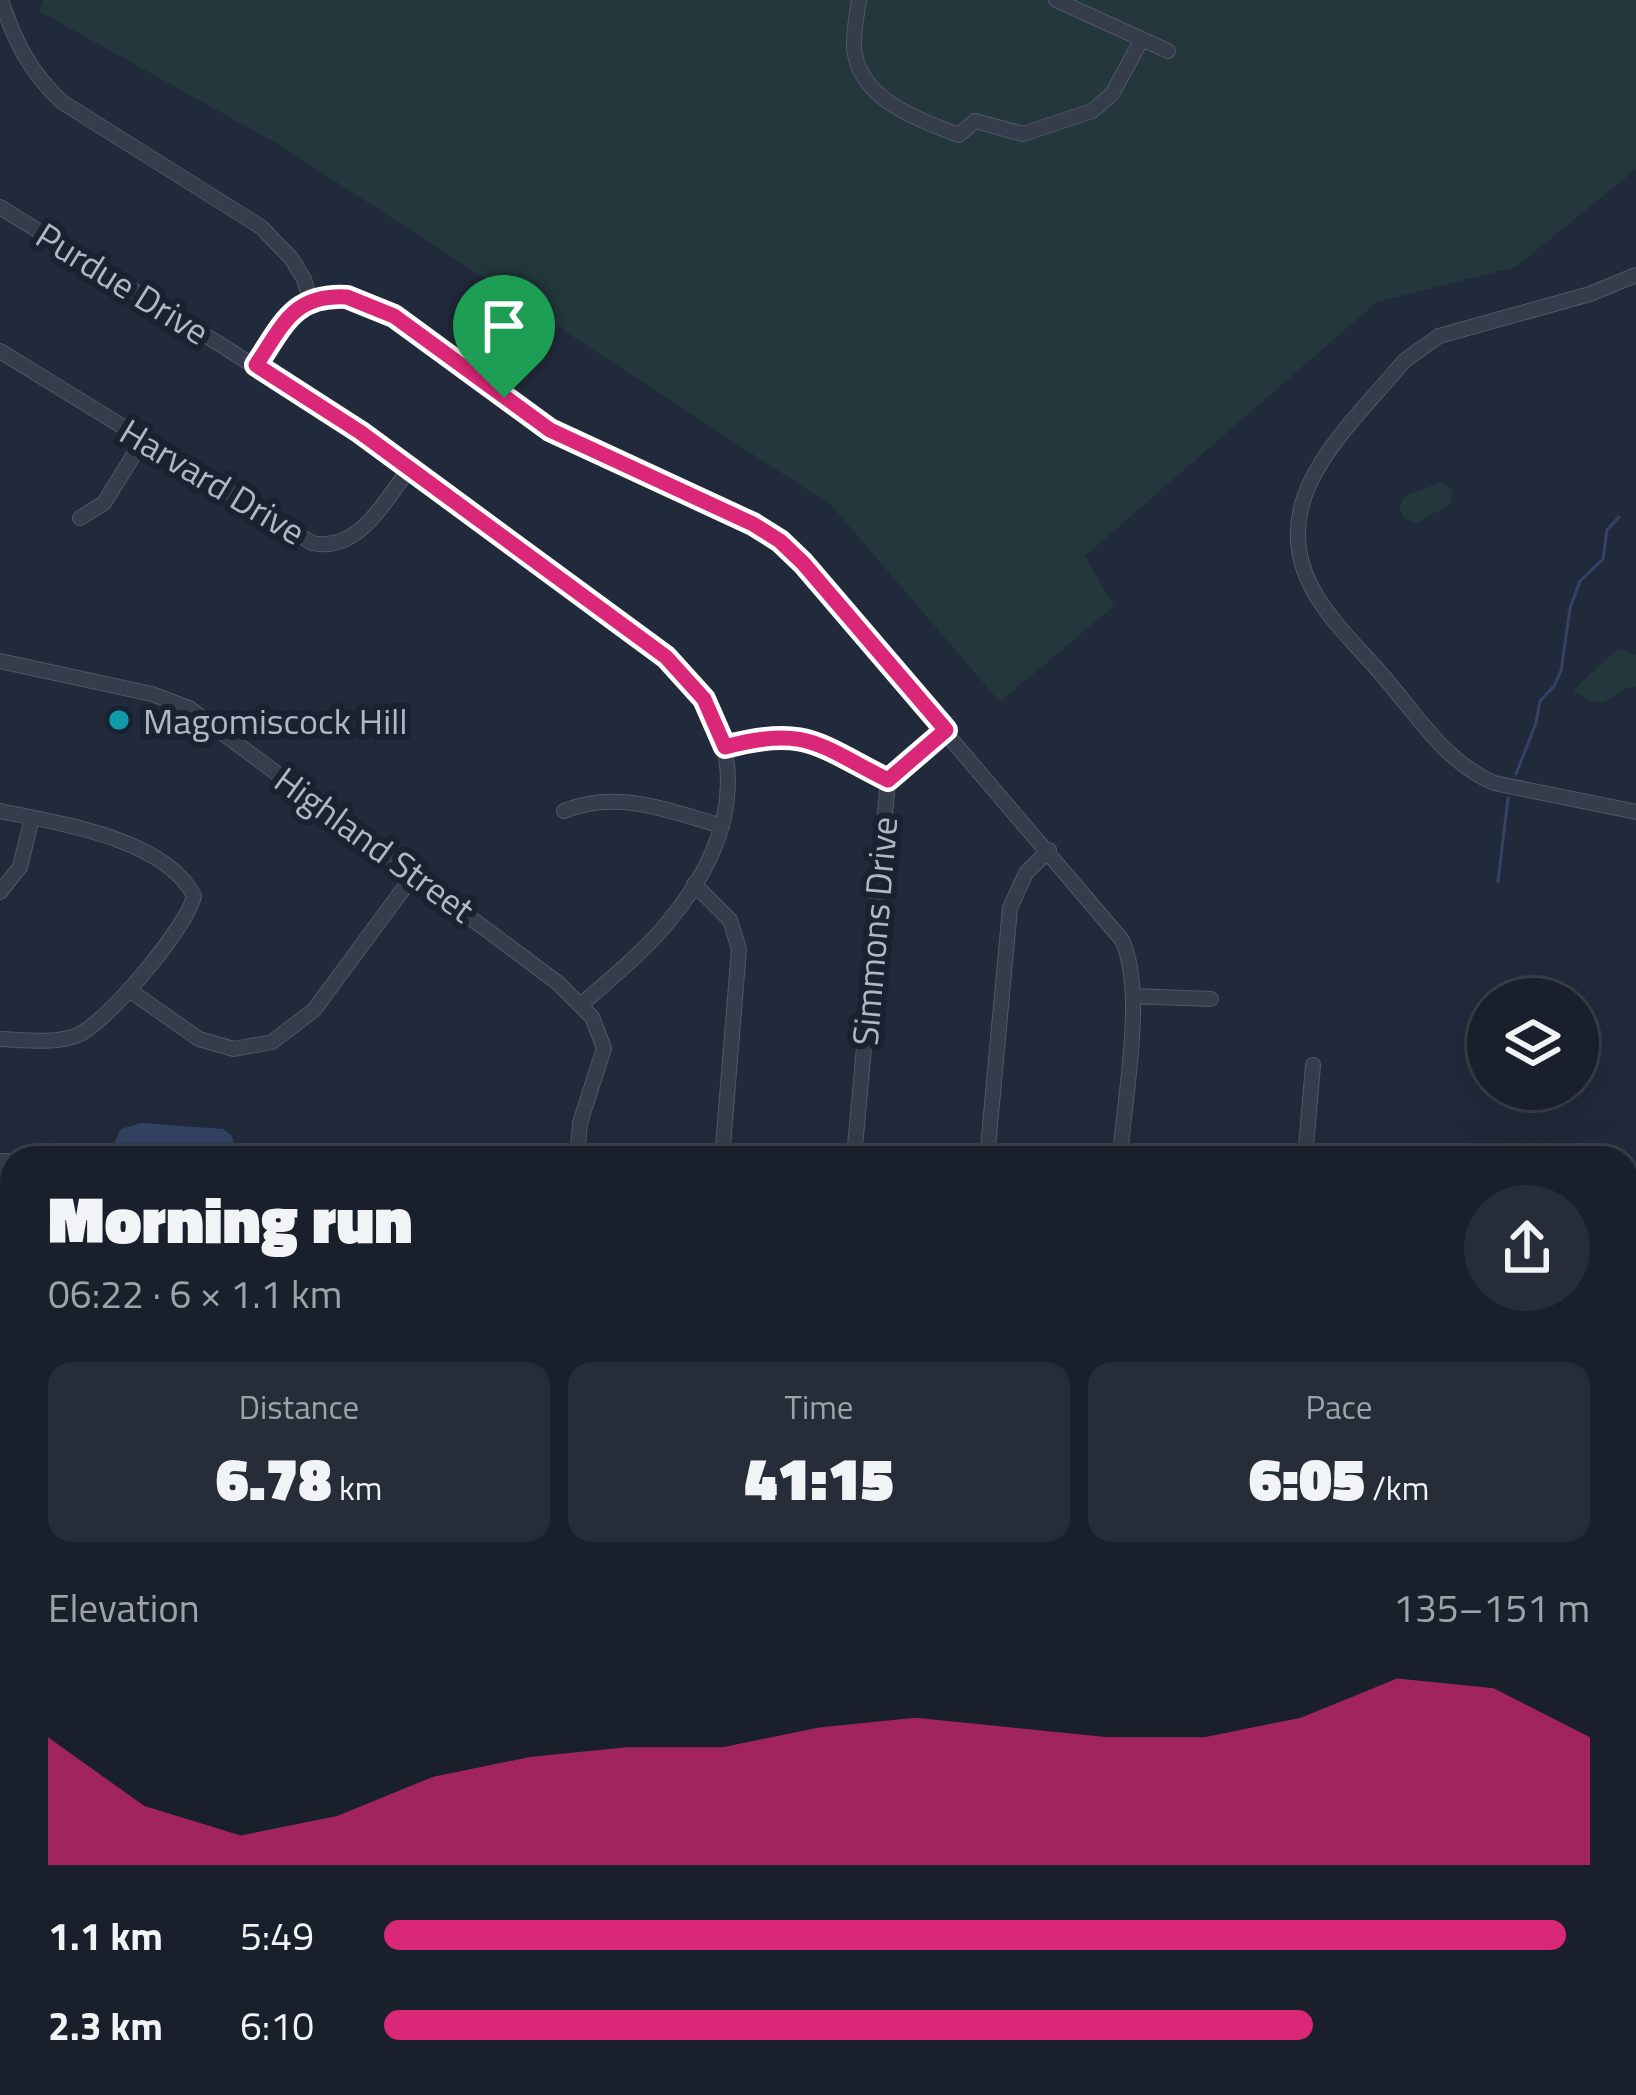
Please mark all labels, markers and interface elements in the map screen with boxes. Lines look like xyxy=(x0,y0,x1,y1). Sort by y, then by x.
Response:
street label: Purdue Drive xyxy=(26,208,220,358)
pin xyxy=(453,275,555,398)
icon: arrive xyxy=(471,293,537,359)
street label: Harvard Drive xyxy=(110,404,316,558)
place label: Magomiscock Hill xyxy=(143,693,408,748)
marker: Magomiscock Hill xyxy=(106,707,132,733)
street label: Highland Street xyxy=(264,753,487,936)
street label: Simmons Drive xyxy=(837,814,911,1048)
map controls xyxy=(1467,978,1599,1110)
button: layers xyxy=(1467,978,1599,1110)
text: Morning run xyxy=(48,1168,413,1269)
button: share xyxy=(1464,1185,1590,1311)
text: 06:22 · 6 × 1.1 km xyxy=(48,1264,342,1323)
text: Distance xyxy=(239,1382,359,1432)
text: Time xyxy=(785,1382,853,1432)
text: Pace xyxy=(1306,1382,1372,1432)
text: 6.78 xyxy=(216,1432,332,1523)
text: 41:15 xyxy=(744,1432,894,1523)
text: 6:05 xyxy=(1249,1432,1365,1523)
text: km xyxy=(332,1463,382,1513)
text: /km xyxy=(1365,1463,1429,1513)
text: Elevation xyxy=(48,1578,200,1637)
text: 135–151 m xyxy=(1393,1578,1590,1637)
text: 1.1 km xyxy=(48,1906,163,1965)
text: 5:49 xyxy=(240,1906,314,1965)
text: 2.3 km xyxy=(48,1996,163,2055)
text: 6:10 xyxy=(240,1996,314,2055)

